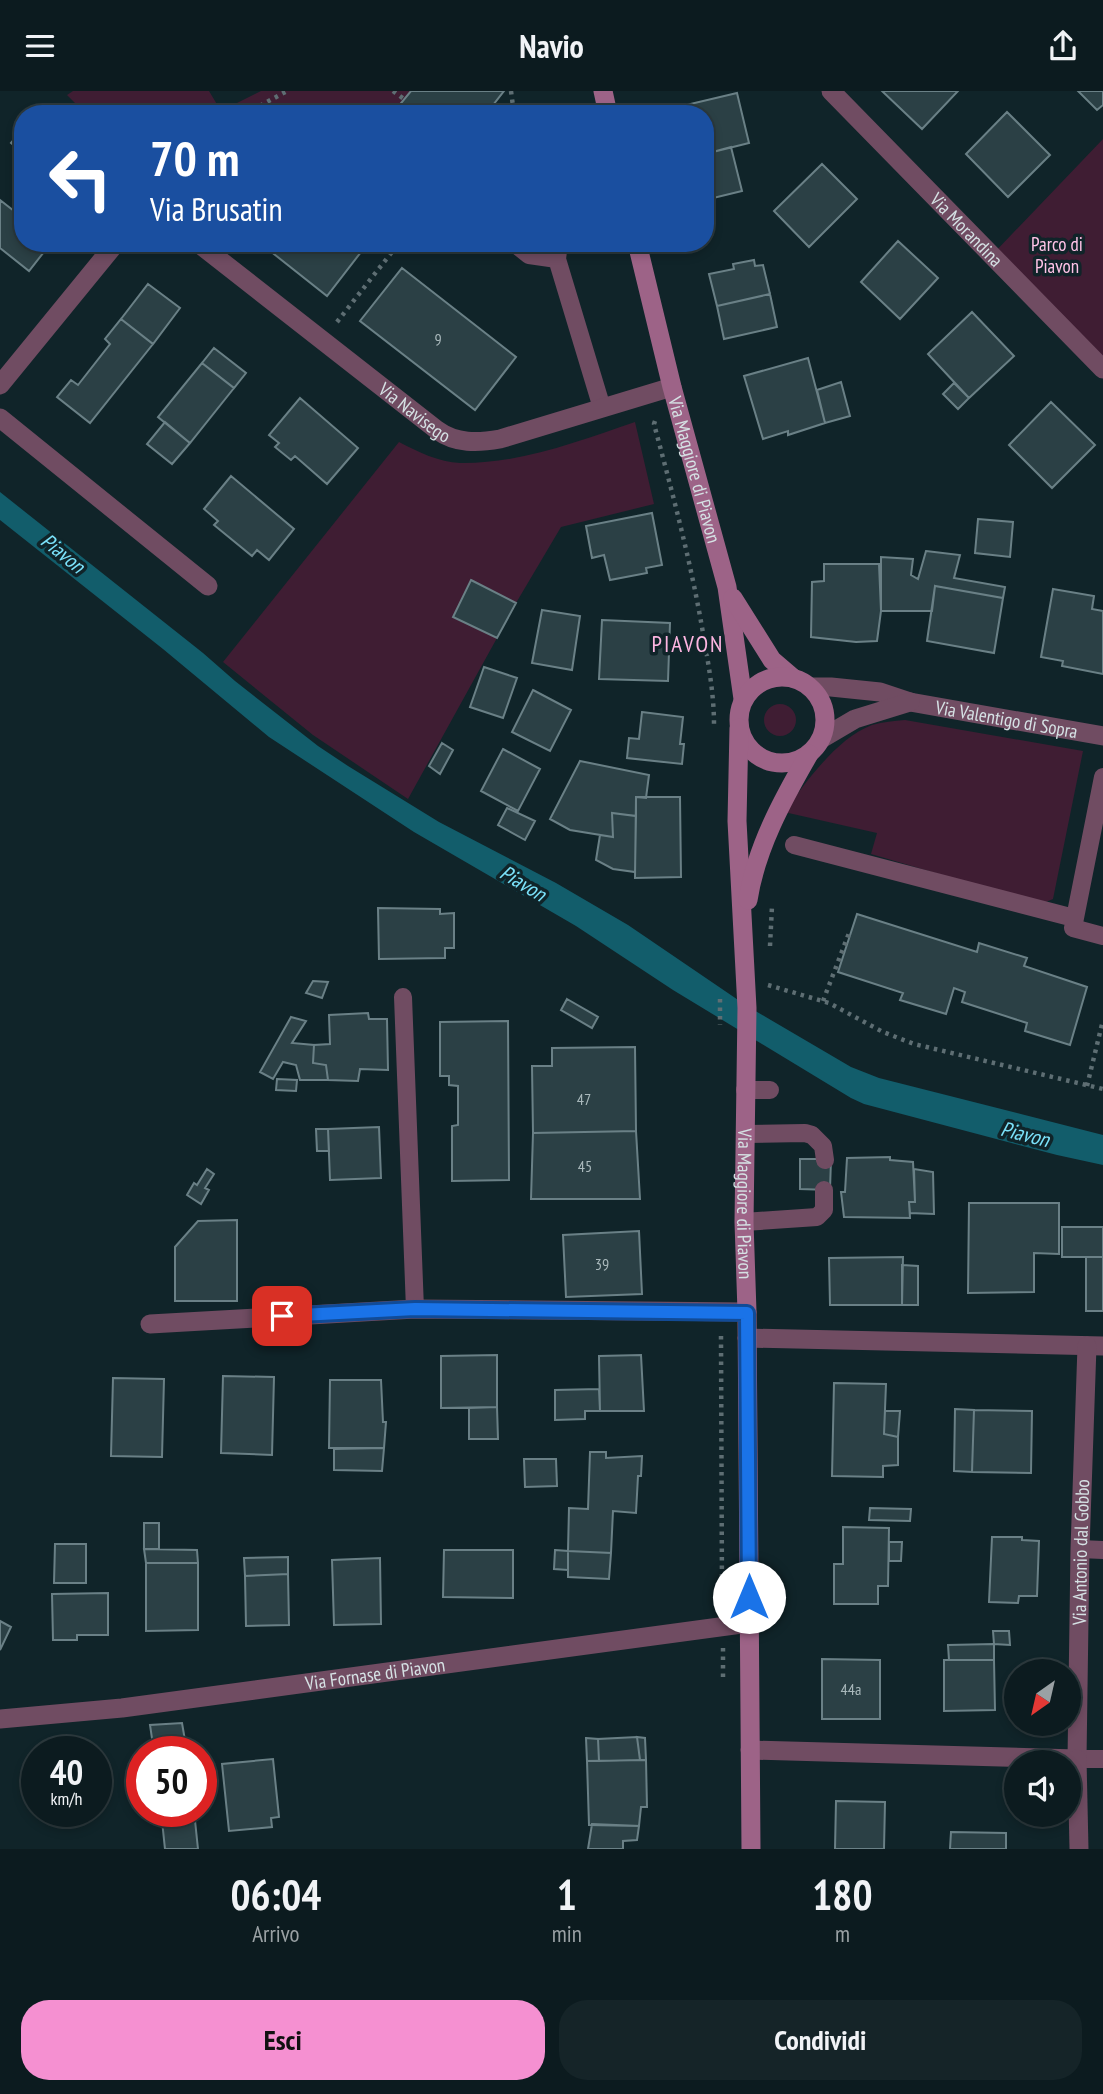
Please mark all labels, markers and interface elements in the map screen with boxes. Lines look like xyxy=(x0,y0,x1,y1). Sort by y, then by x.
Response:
text: Navio xyxy=(519,25,584,67)
icon: menu xyxy=(21,27,59,65)
icon: share xyxy=(1044,27,1082,65)
text: 70 m xyxy=(150,126,239,190)
icon: left xyxy=(35,133,126,224)
street label: Via Morandina xyxy=(924,187,1008,272)
text: Via Brusatin xyxy=(150,188,282,230)
park label: Parco di Piavon xyxy=(1031,232,1083,278)
house number: 9 xyxy=(434,329,442,349)
street label: Via Navisego xyxy=(373,376,454,448)
street label: Via Maggiore di Piavon xyxy=(663,393,726,546)
water label: Piavon xyxy=(36,527,92,580)
district label: PIAVON xyxy=(652,629,724,658)
street label: Via Valentigo di Sopra xyxy=(933,695,1080,743)
water label: Piavon xyxy=(495,859,552,908)
house number: 47 xyxy=(577,1089,591,1109)
water label: Piavon xyxy=(998,1115,1054,1153)
street label: Via Maggiore di Piavon xyxy=(732,1127,758,1279)
house number: 45 xyxy=(578,1156,592,1176)
house number: 39 xyxy=(595,1254,609,1274)
pin xyxy=(252,1286,312,1346)
icon: arrive xyxy=(263,1297,301,1335)
street label: Via Antonio dal Gobbo xyxy=(1067,1479,1094,1626)
position arrow xyxy=(712,1560,786,1634)
street label: Via Fornase di Piavon xyxy=(303,1652,447,1695)
north arrow xyxy=(1004,1659,1082,1736)
map controls xyxy=(1004,1659,1081,1827)
house number: 44a xyxy=(841,1679,861,1699)
speed limit sign: 50 xyxy=(126,1736,217,1827)
text: 40 xyxy=(50,1749,83,1795)
button: sound xyxy=(1004,1750,1081,1827)
text: km/h xyxy=(51,1787,82,1810)
text: 06:04 xyxy=(230,1867,321,1922)
text: 1 xyxy=(557,1867,577,1922)
text: 180 xyxy=(812,1867,873,1922)
text: Arrivo xyxy=(252,1919,300,1948)
text: min xyxy=(552,1919,582,1948)
text: m xyxy=(835,1919,850,1948)
button: Esci xyxy=(21,2000,545,2080)
button: Condividi xyxy=(559,2000,1082,2080)

